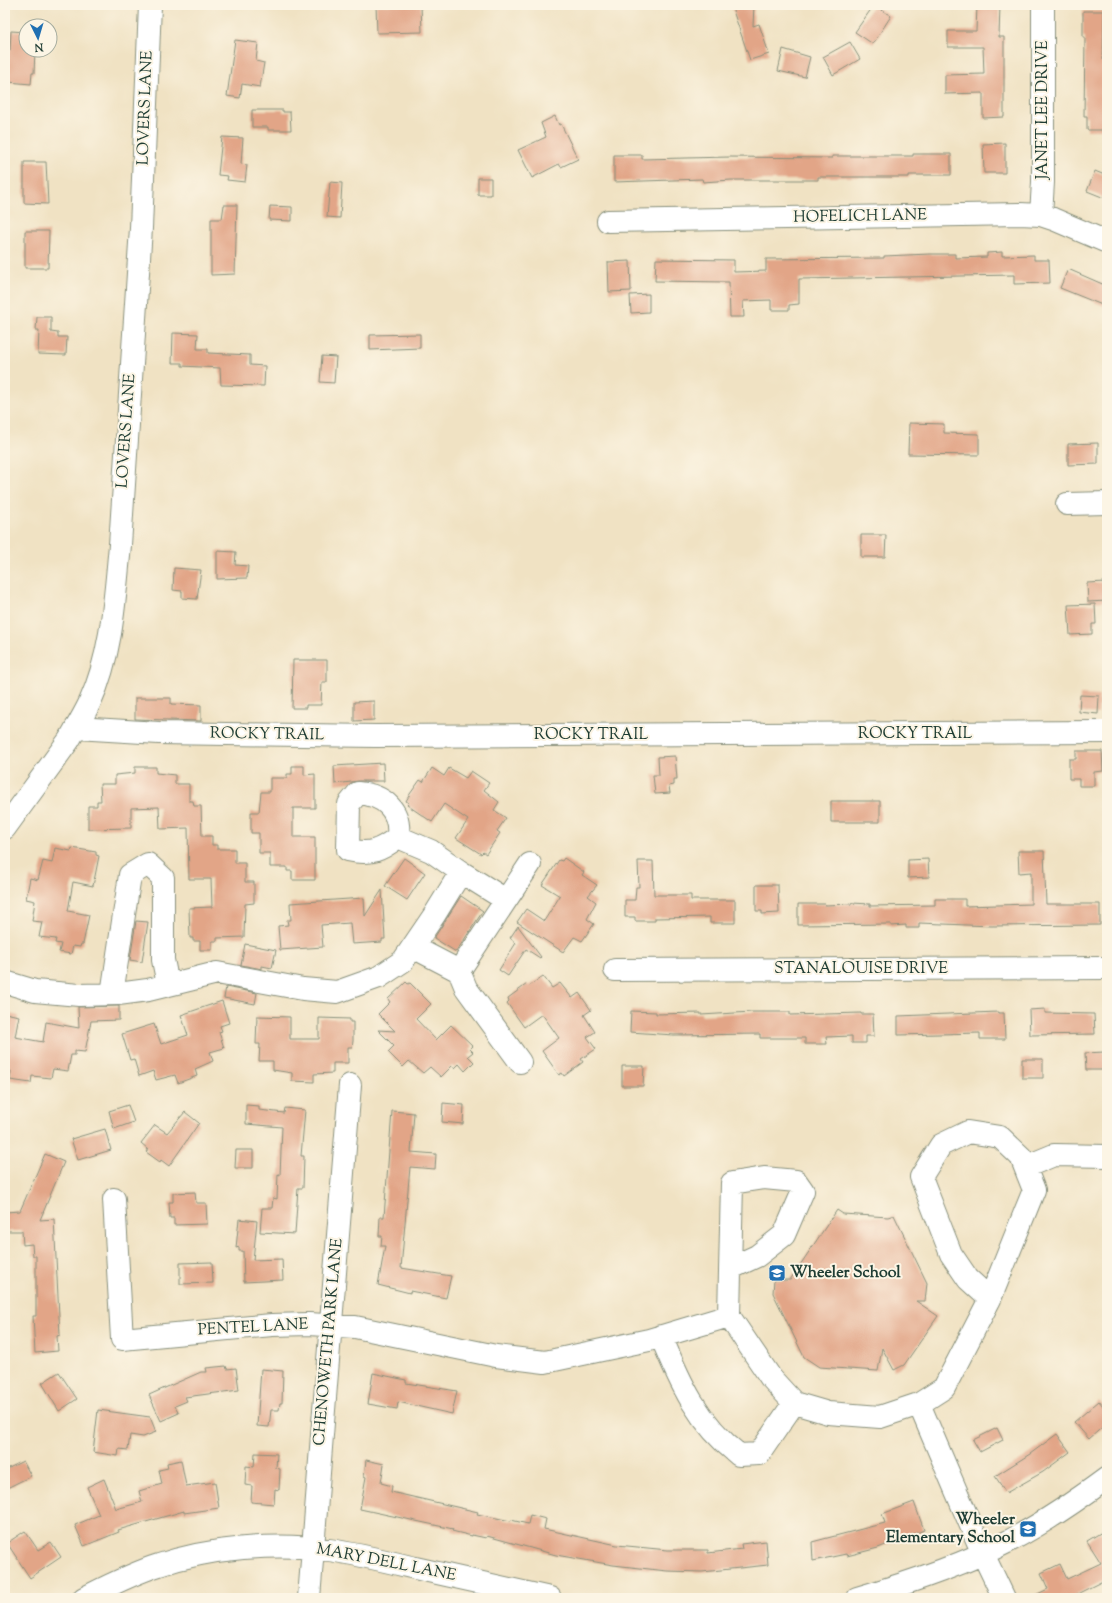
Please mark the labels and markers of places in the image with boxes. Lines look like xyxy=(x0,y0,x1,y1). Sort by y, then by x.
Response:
place label: Wheeler School xyxy=(790,1262,901,1285)
school or university icon: Wheeler School xyxy=(767,1263,787,1283)
place label: Wheeler Elementary School xyxy=(886,1509,1016,1550)
school or university icon: Wheeler Elementary School xyxy=(1018,1519,1038,1539)

